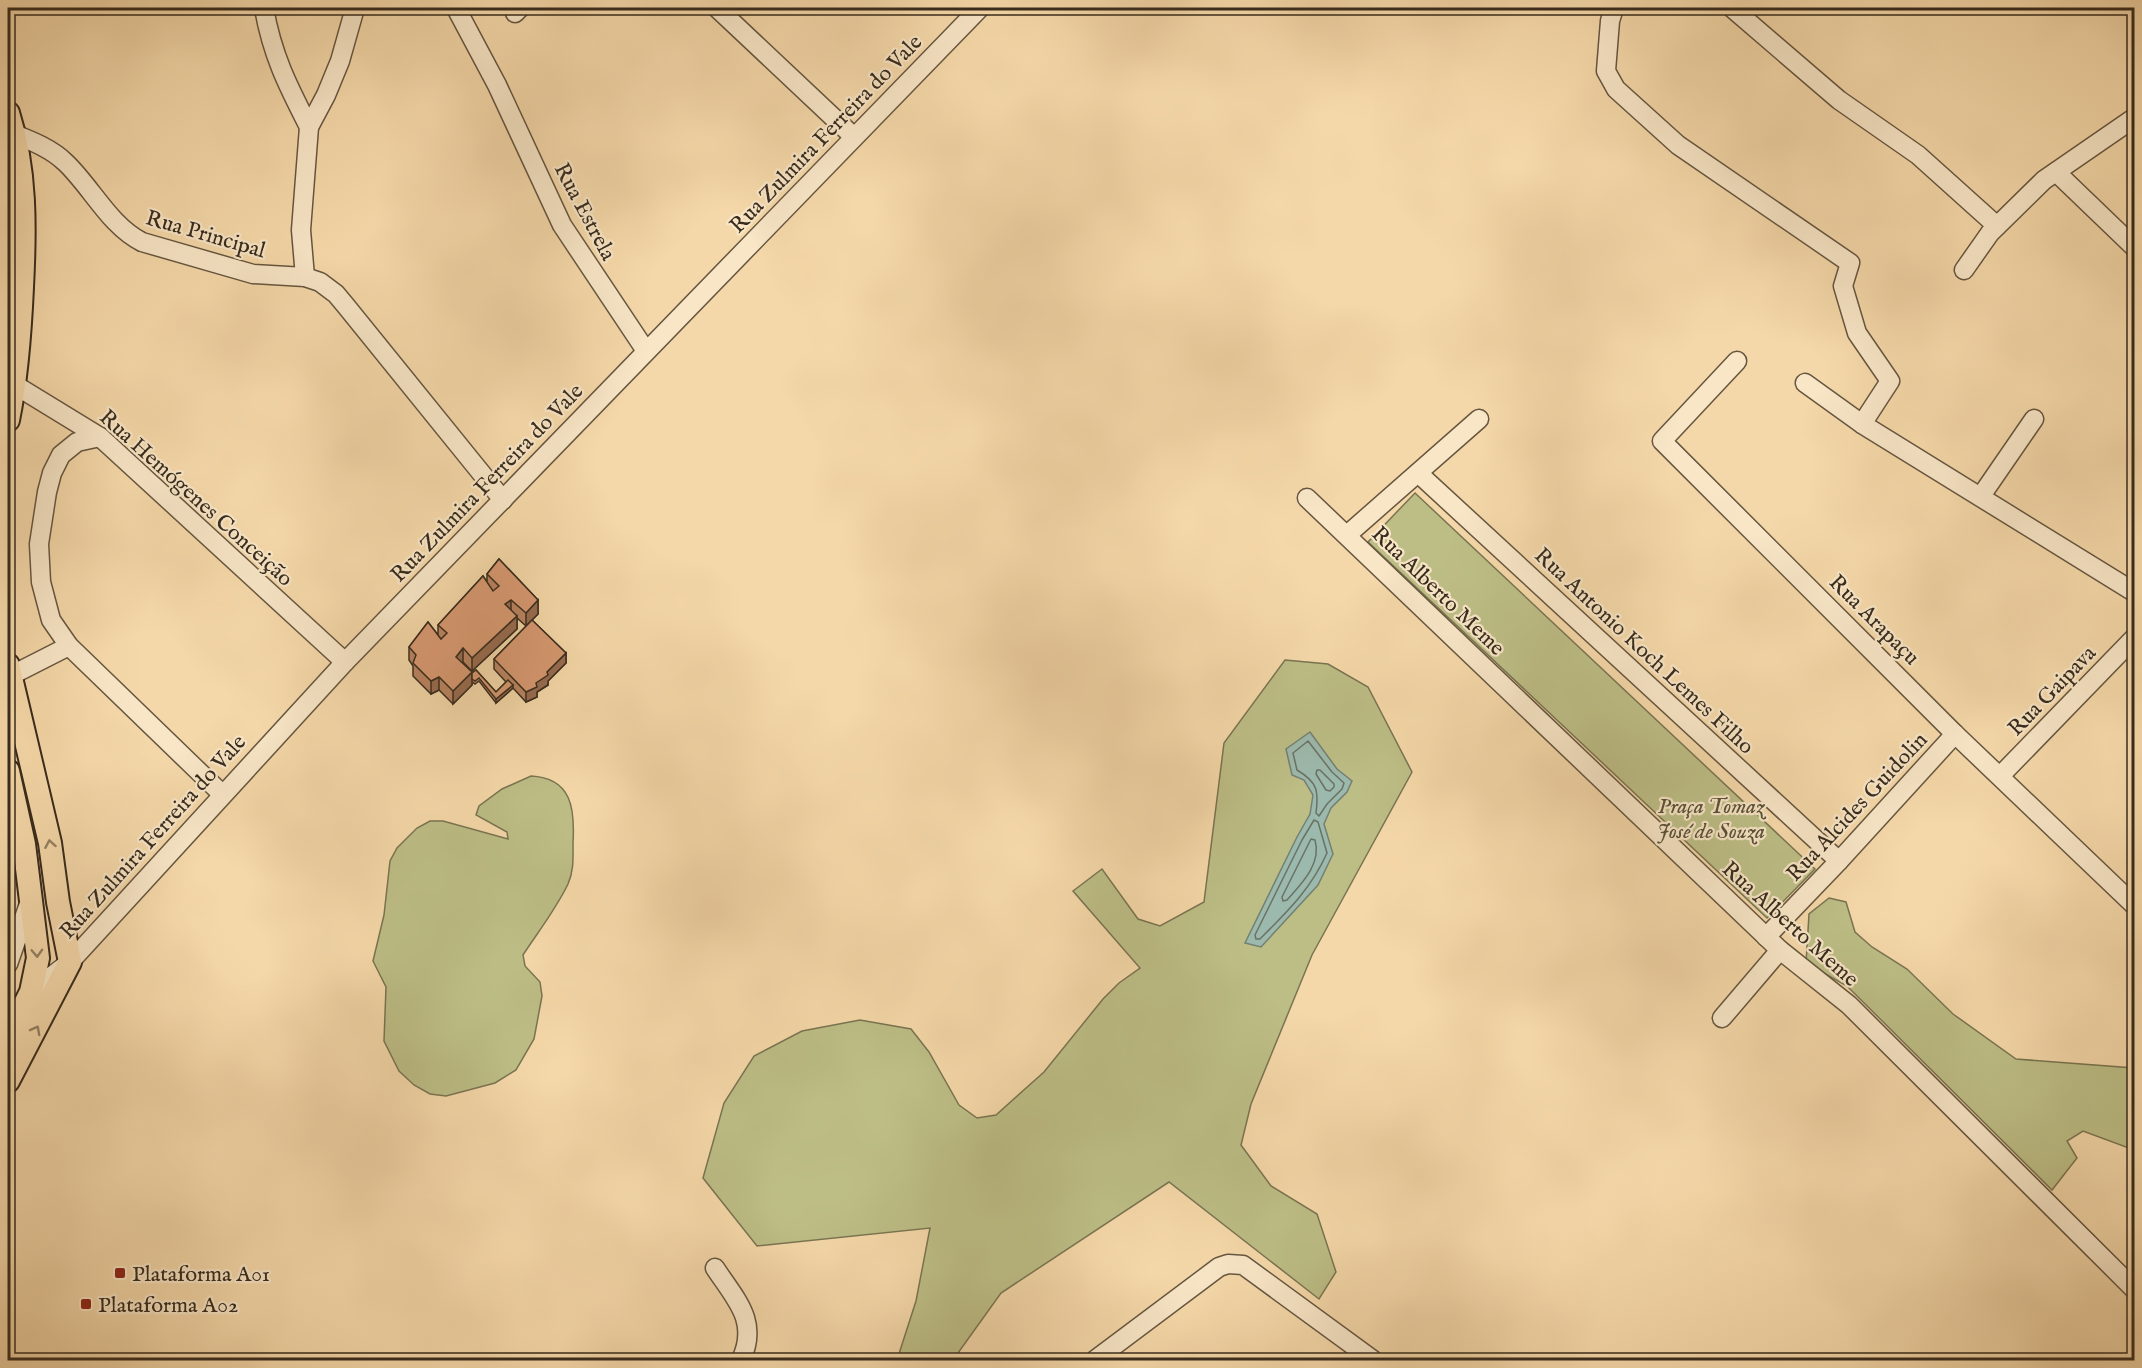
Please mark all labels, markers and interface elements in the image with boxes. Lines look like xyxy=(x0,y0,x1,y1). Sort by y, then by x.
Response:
street label: Rua Zulmira Ferreira do Vale xyxy=(724,29,929,240)
street label: Rua Estrela xyxy=(547,158,622,266)
street label: Rua Principal xyxy=(142,204,269,265)
street label: Rua Zulmira Ferreira do Vale xyxy=(385,378,590,589)
street label: Rua Hemógenes Conceição xyxy=(93,404,299,593)
street label: Rua Alberto Meme xyxy=(1365,521,1510,662)
street label: Rua Antonio Koch Lemes Filho xyxy=(1528,542,1760,761)
street label: Rua Arapaçu xyxy=(1822,569,1925,672)
street label: Rua Gaipava xyxy=(2002,640,2103,743)
street label: Rua Alcides Guidolin xyxy=(1781,726,1934,888)
street label: Rua Zulmira Ferreira do Vale xyxy=(54,729,253,945)
park label: Praça Tomaz José de Souza xyxy=(1657,793,1767,846)
one-way arrow xyxy=(44,840,56,849)
street label: Rua Alberto Meme xyxy=(1715,856,1864,993)
one-way arrow xyxy=(31,948,43,957)
one-way arrow xyxy=(29,1025,40,1036)
place label: Plataforma A01 xyxy=(132,1261,270,1289)
marker: Plataforma A01 xyxy=(113,1266,127,1280)
place label: Plataforma A02 xyxy=(98,1292,238,1320)
marker: Plataforma A02 xyxy=(79,1297,93,1311)

